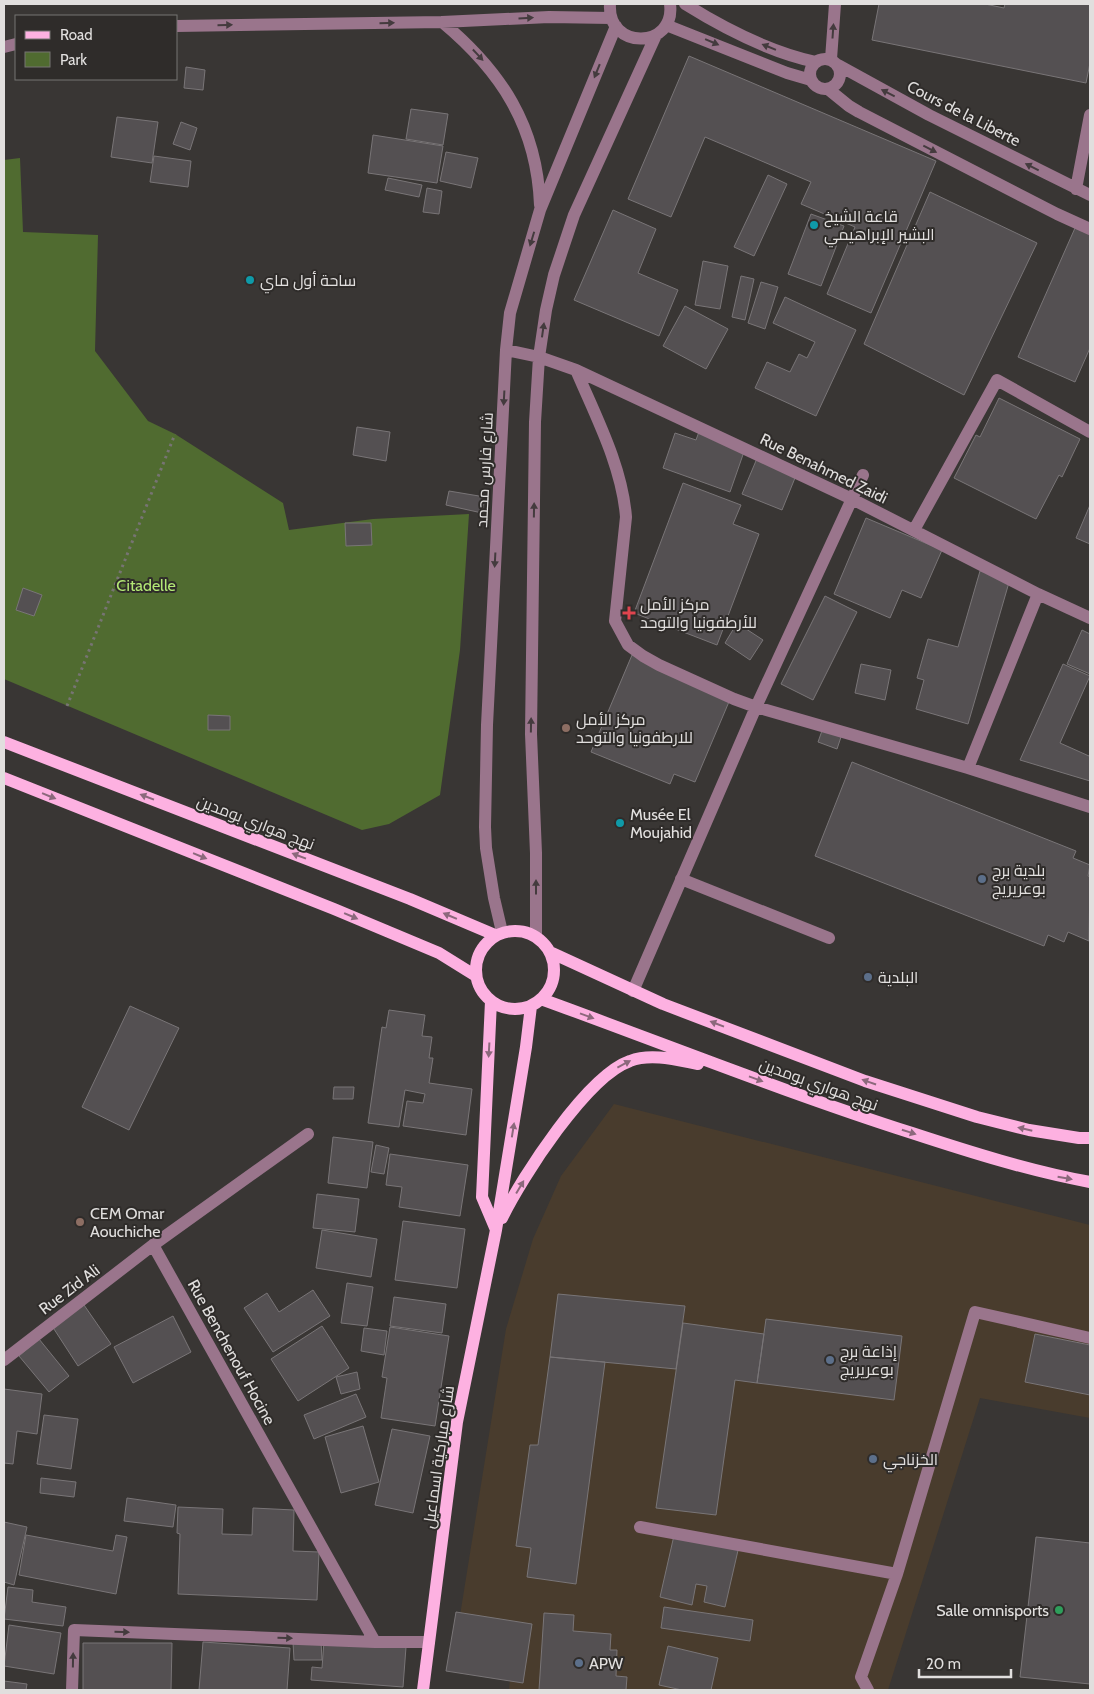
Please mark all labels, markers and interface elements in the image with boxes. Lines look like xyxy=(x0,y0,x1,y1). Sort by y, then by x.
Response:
one-way arrow xyxy=(518,14,534,22)
legend xyxy=(15,15,178,80)
one-way arrow xyxy=(380,19,396,27)
one-way arrow xyxy=(217,21,233,29)
one-way arrow xyxy=(829,23,837,39)
text: Road xyxy=(60,26,93,44)
one-way arrow xyxy=(705,39,719,47)
one-way arrow xyxy=(762,43,777,50)
one-way arrow xyxy=(472,48,484,60)
text: Park xyxy=(60,51,87,69)
one-way arrow xyxy=(592,64,600,78)
street label: Cours de la Liberte xyxy=(904,77,1024,150)
one-way arrow xyxy=(880,89,895,97)
one-way arrow xyxy=(923,145,938,153)
one-way arrow xyxy=(1025,163,1039,171)
place label: قاعة الشيخ البشير الإبراهيمي xyxy=(824,207,935,248)
marker: قاعة الشيخ البشير الإبراهيمي xyxy=(808,219,820,231)
one-way arrow xyxy=(527,232,535,247)
place label: ساحة أول ماي xyxy=(260,271,356,294)
marker: ساحة أول ماي xyxy=(244,274,256,286)
one-way arrow xyxy=(539,322,547,338)
one-way arrow xyxy=(499,390,507,406)
street label: شارع فارس محمد xyxy=(472,412,499,528)
street label: Rue Benahmed Zaidi xyxy=(757,429,891,508)
one-way arrow xyxy=(530,501,538,517)
one-way arrow xyxy=(491,553,499,569)
park label: Citadelle xyxy=(116,576,176,595)
place label: مركز الأمل للأرطفونيا والتوحد xyxy=(640,595,757,632)
marker: مركز الأمل للأرطفونيا والتوحد xyxy=(622,606,636,620)
place label: مركز الأمل للارطفونيا والتوحد xyxy=(576,710,693,747)
one-way arrow xyxy=(527,716,535,732)
marker: مركز الأمل للارطفونيا والتوحد xyxy=(560,722,572,734)
street label: نهج هواري بومدين xyxy=(193,791,317,857)
one-way arrow xyxy=(42,792,57,800)
one-way arrow xyxy=(140,793,155,800)
place label: Musée El Moujahid xyxy=(630,805,692,842)
marker: Musée El Moujahid xyxy=(614,817,626,829)
one-way arrow xyxy=(193,852,208,860)
one-way arrow xyxy=(291,852,306,860)
place label: بلدية برج بوعريريج xyxy=(992,861,1046,900)
marker: بلدية برج بوعريريج xyxy=(976,873,988,885)
one-way arrow xyxy=(532,879,540,895)
one-way arrow xyxy=(443,911,457,919)
one-way arrow xyxy=(344,912,358,920)
place label: البلدية xyxy=(878,968,918,987)
marker: البلدية xyxy=(862,971,874,983)
one-way arrow xyxy=(580,1012,595,1020)
one-way arrow xyxy=(710,1020,725,1028)
one-way arrow xyxy=(484,1042,492,1058)
street label: نهج هواري بومدين xyxy=(756,1054,881,1118)
one-way arrow xyxy=(616,1060,631,1068)
one-way arrow xyxy=(749,1075,764,1083)
one-way arrow xyxy=(862,1078,877,1085)
one-way arrow xyxy=(509,1121,517,1137)
one-way arrow xyxy=(1017,1125,1032,1133)
one-way arrow xyxy=(902,1129,917,1137)
one-way arrow xyxy=(1057,1174,1073,1182)
one-way arrow xyxy=(515,1180,524,1194)
place label: CEM Omar Aouchiche xyxy=(90,1204,165,1241)
marker: CEM Omar Aouchiche xyxy=(74,1216,86,1228)
street label: Rue Zid Ali xyxy=(35,1260,103,1318)
street label: Rue Benchenouf Hocine xyxy=(184,1276,279,1428)
place label: إذاعة برج بوعريريج xyxy=(840,1342,897,1381)
marker: إذاعة برج بوعريريج xyxy=(824,1354,836,1366)
street label: شارع مباركية اسماعيل xyxy=(419,1384,460,1530)
place label: الخزناجي xyxy=(883,1450,938,1473)
marker: الخزناجي xyxy=(867,1453,879,1465)
place label: Salle omnisports xyxy=(936,1601,1049,1620)
marker: Salle omnisports xyxy=(1053,1604,1065,1616)
one-way arrow xyxy=(115,1628,131,1636)
one-way arrow xyxy=(277,1635,293,1643)
scale bar xyxy=(919,1646,1012,1678)
one-way arrow xyxy=(69,1652,77,1668)
place label: APW xyxy=(589,1654,624,1673)
text: 20 m xyxy=(926,1655,961,1673)
marker: APW xyxy=(573,1657,585,1669)

